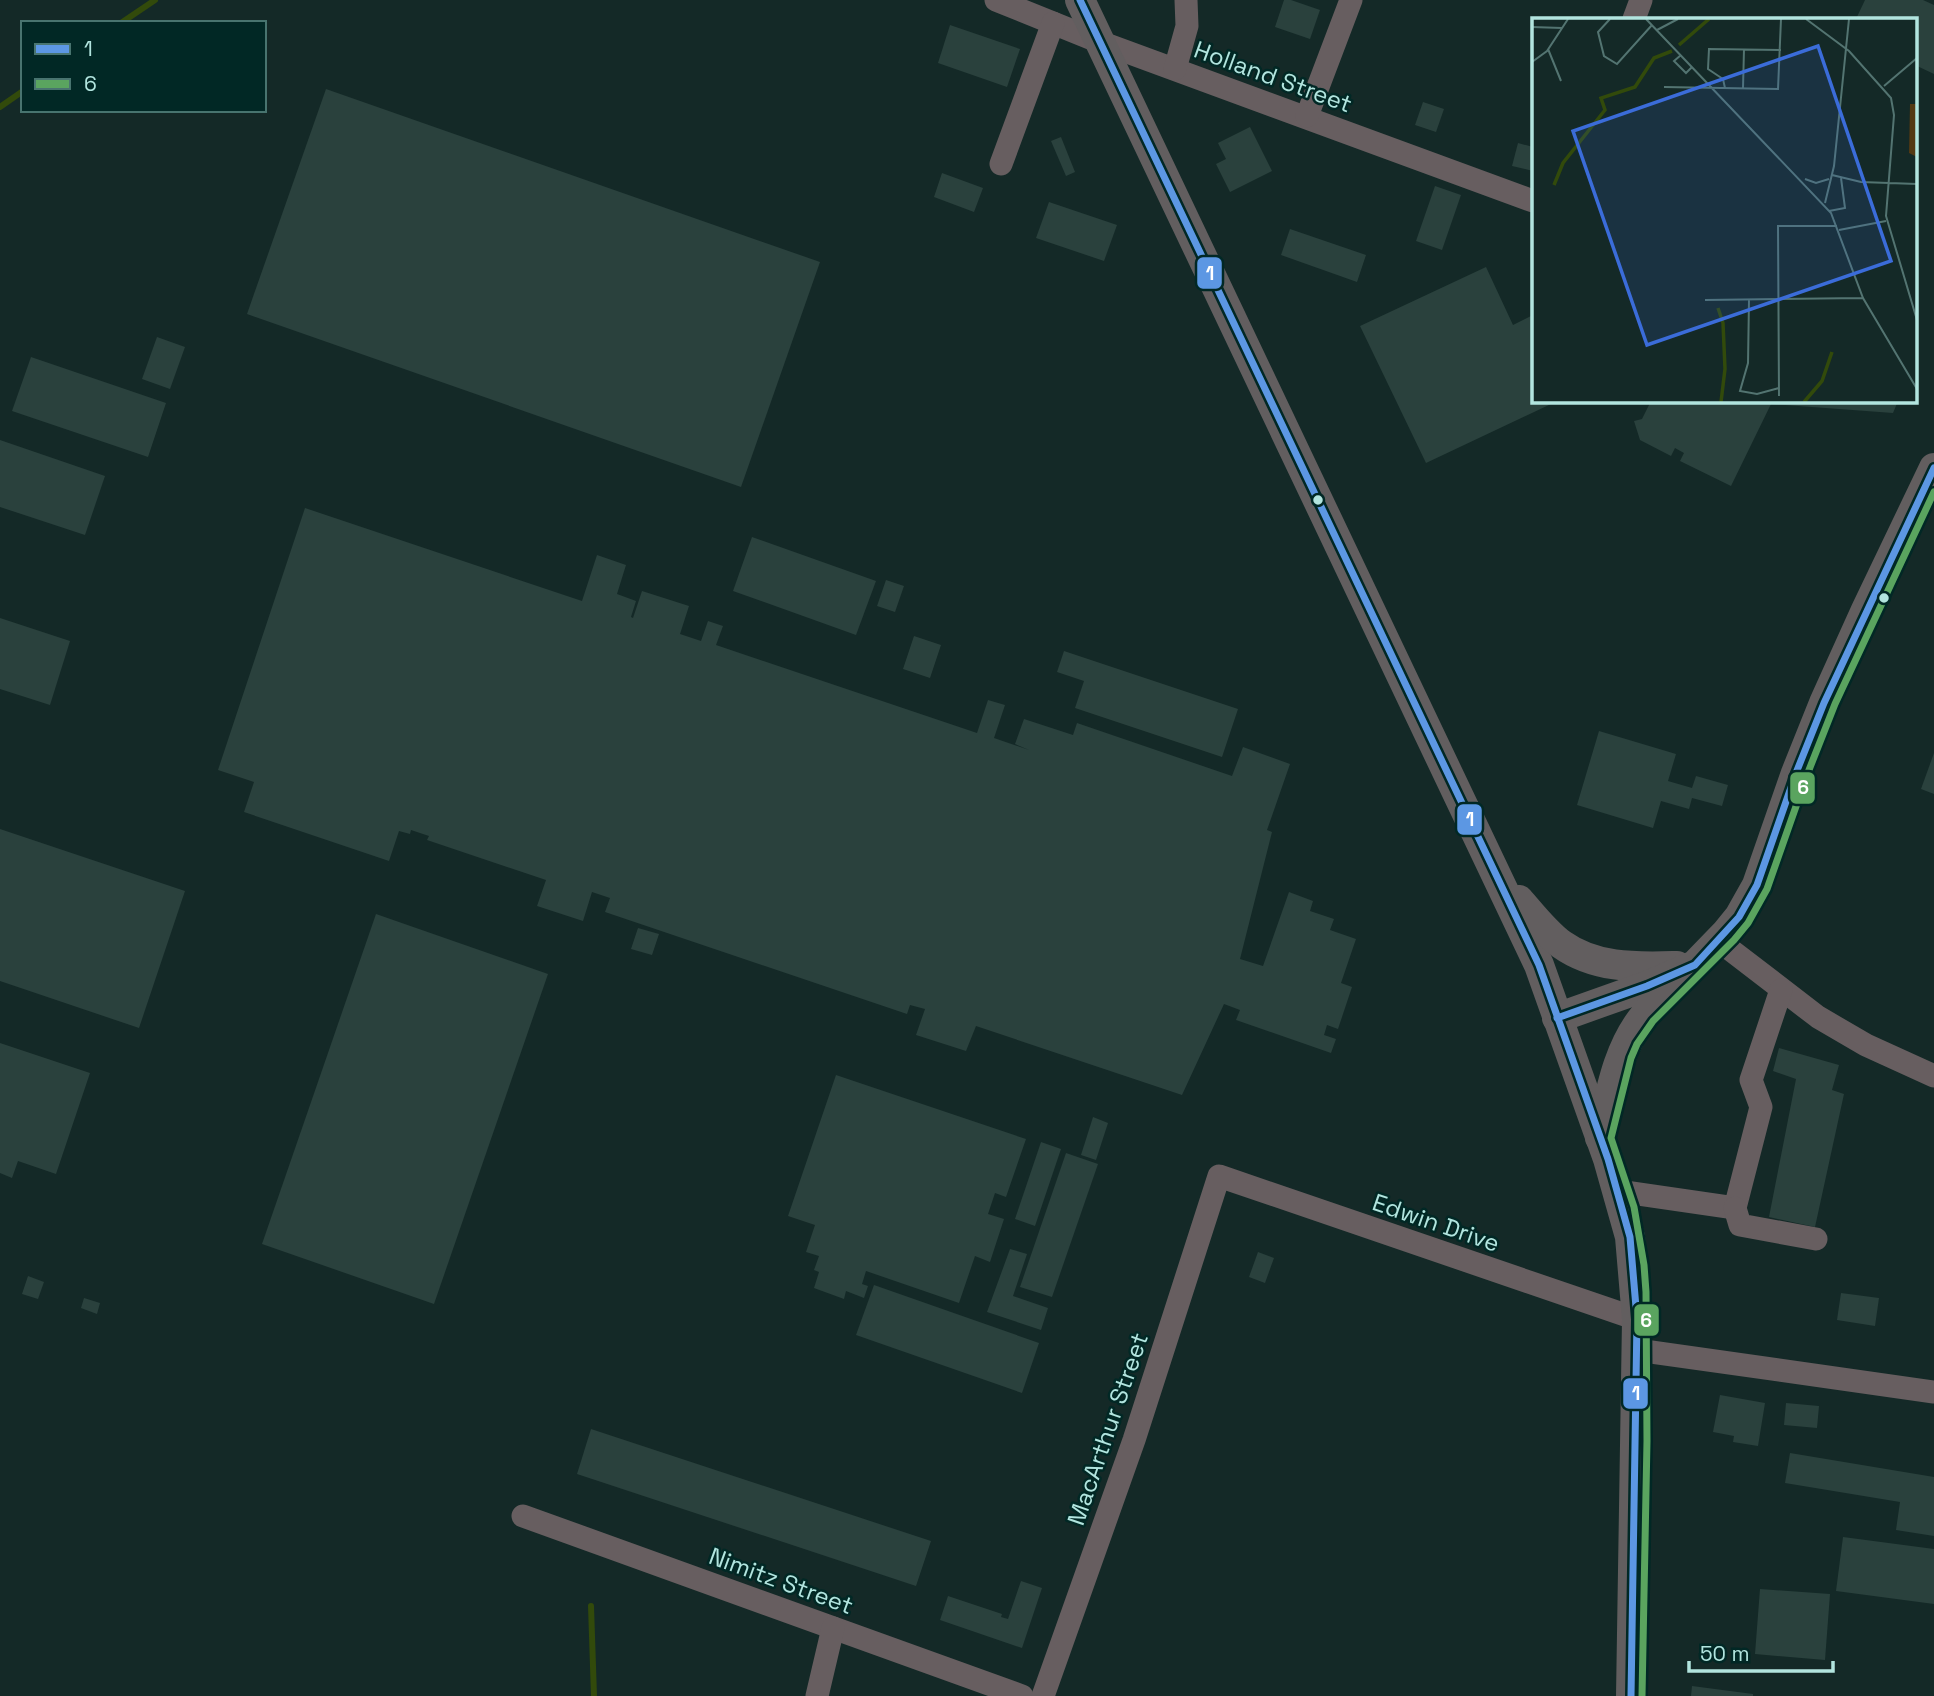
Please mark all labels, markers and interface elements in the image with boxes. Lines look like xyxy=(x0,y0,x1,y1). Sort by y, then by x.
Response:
inset map xyxy=(1532,18,1916,402)
legend xyxy=(21,21,266,112)
street label: Holland Street xyxy=(1190,34,1356,119)
text: 1 xyxy=(84,35,93,62)
text: 6 xyxy=(84,70,97,97)
line badge: 1 xyxy=(1196,256,1223,290)
text: 1 xyxy=(1206,261,1214,286)
unlabelled marker xyxy=(1311,493,1325,507)
unlabelled marker xyxy=(1877,591,1891,605)
line badge: 6 xyxy=(1789,771,1816,805)
text: 6 xyxy=(1797,775,1809,800)
line badge: 1 xyxy=(1456,803,1483,836)
text: 1 xyxy=(1466,807,1474,832)
street label: Edwin Drive xyxy=(1368,1186,1504,1259)
line badge: 6 xyxy=(1633,1303,1660,1337)
text: 6 xyxy=(1640,1308,1652,1333)
street label: MacArthur Street xyxy=(1060,1329,1155,1529)
line badge: 1 xyxy=(1622,1377,1649,1410)
text: 1 xyxy=(1632,1381,1640,1406)
street label: Nimitz Street xyxy=(705,1540,858,1621)
scale bar xyxy=(1689,1630,1832,1674)
text: 50 m xyxy=(1700,1640,1750,1667)

